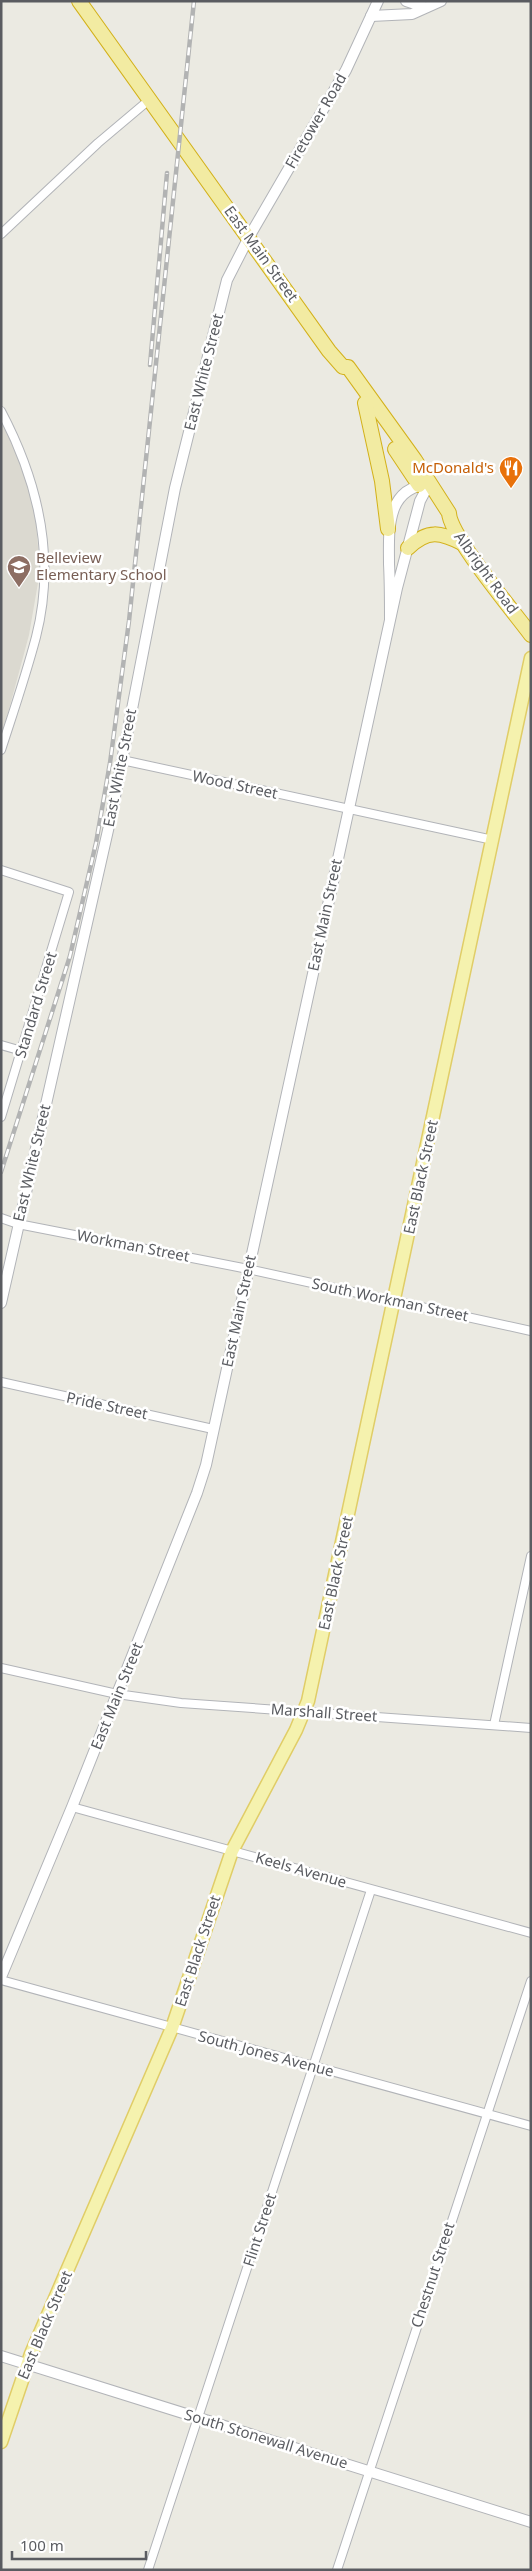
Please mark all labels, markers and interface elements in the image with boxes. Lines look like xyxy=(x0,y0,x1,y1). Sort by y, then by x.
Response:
street label: Firetower Road xyxy=(280,69,350,172)
street label: East Main Street xyxy=(220,201,304,306)
street label: East White Street xyxy=(179,311,227,432)
restaurant icon: McDonald's xyxy=(498,455,524,489)
place label: McDonald's xyxy=(412,457,494,477)
street label: Albright Road xyxy=(450,527,523,617)
place label: Belleview Elementary School xyxy=(36,547,167,584)
school or university icon: Belleview Elementary School xyxy=(6,554,32,588)
street label: East White Street xyxy=(98,706,140,829)
street label: Wood Street xyxy=(191,765,280,803)
street label: East Main Street xyxy=(302,856,346,973)
street label: Standard Street xyxy=(9,949,61,1060)
street label: East White Street xyxy=(8,1102,54,1223)
street label: East Black Street xyxy=(398,1117,442,1236)
street label: Workman Street xyxy=(75,1224,192,1266)
street label: East Main Street xyxy=(216,1252,260,1369)
street label: South Workman Street xyxy=(310,1273,471,1326)
street label: Pride Street xyxy=(65,1387,150,1424)
street label: East Black Street xyxy=(313,1513,357,1632)
street label: East Main Street xyxy=(85,1638,147,1752)
street label: Marshall Street xyxy=(270,1698,379,1726)
street label: Keels Avenue xyxy=(253,1846,349,1892)
street label: East Black Street xyxy=(170,1892,225,2009)
street label: South Jones Avenue xyxy=(196,2025,336,2081)
street label: Flint Street xyxy=(238,2190,280,2269)
street label: Chestnut Street xyxy=(406,2219,459,2330)
street label: East Black Street xyxy=(12,2267,76,2382)
street label: South Stonewall Avenue xyxy=(182,2404,350,2472)
scale bar xyxy=(12,2528,146,2560)
text: 100 m xyxy=(20,2535,64,2555)

